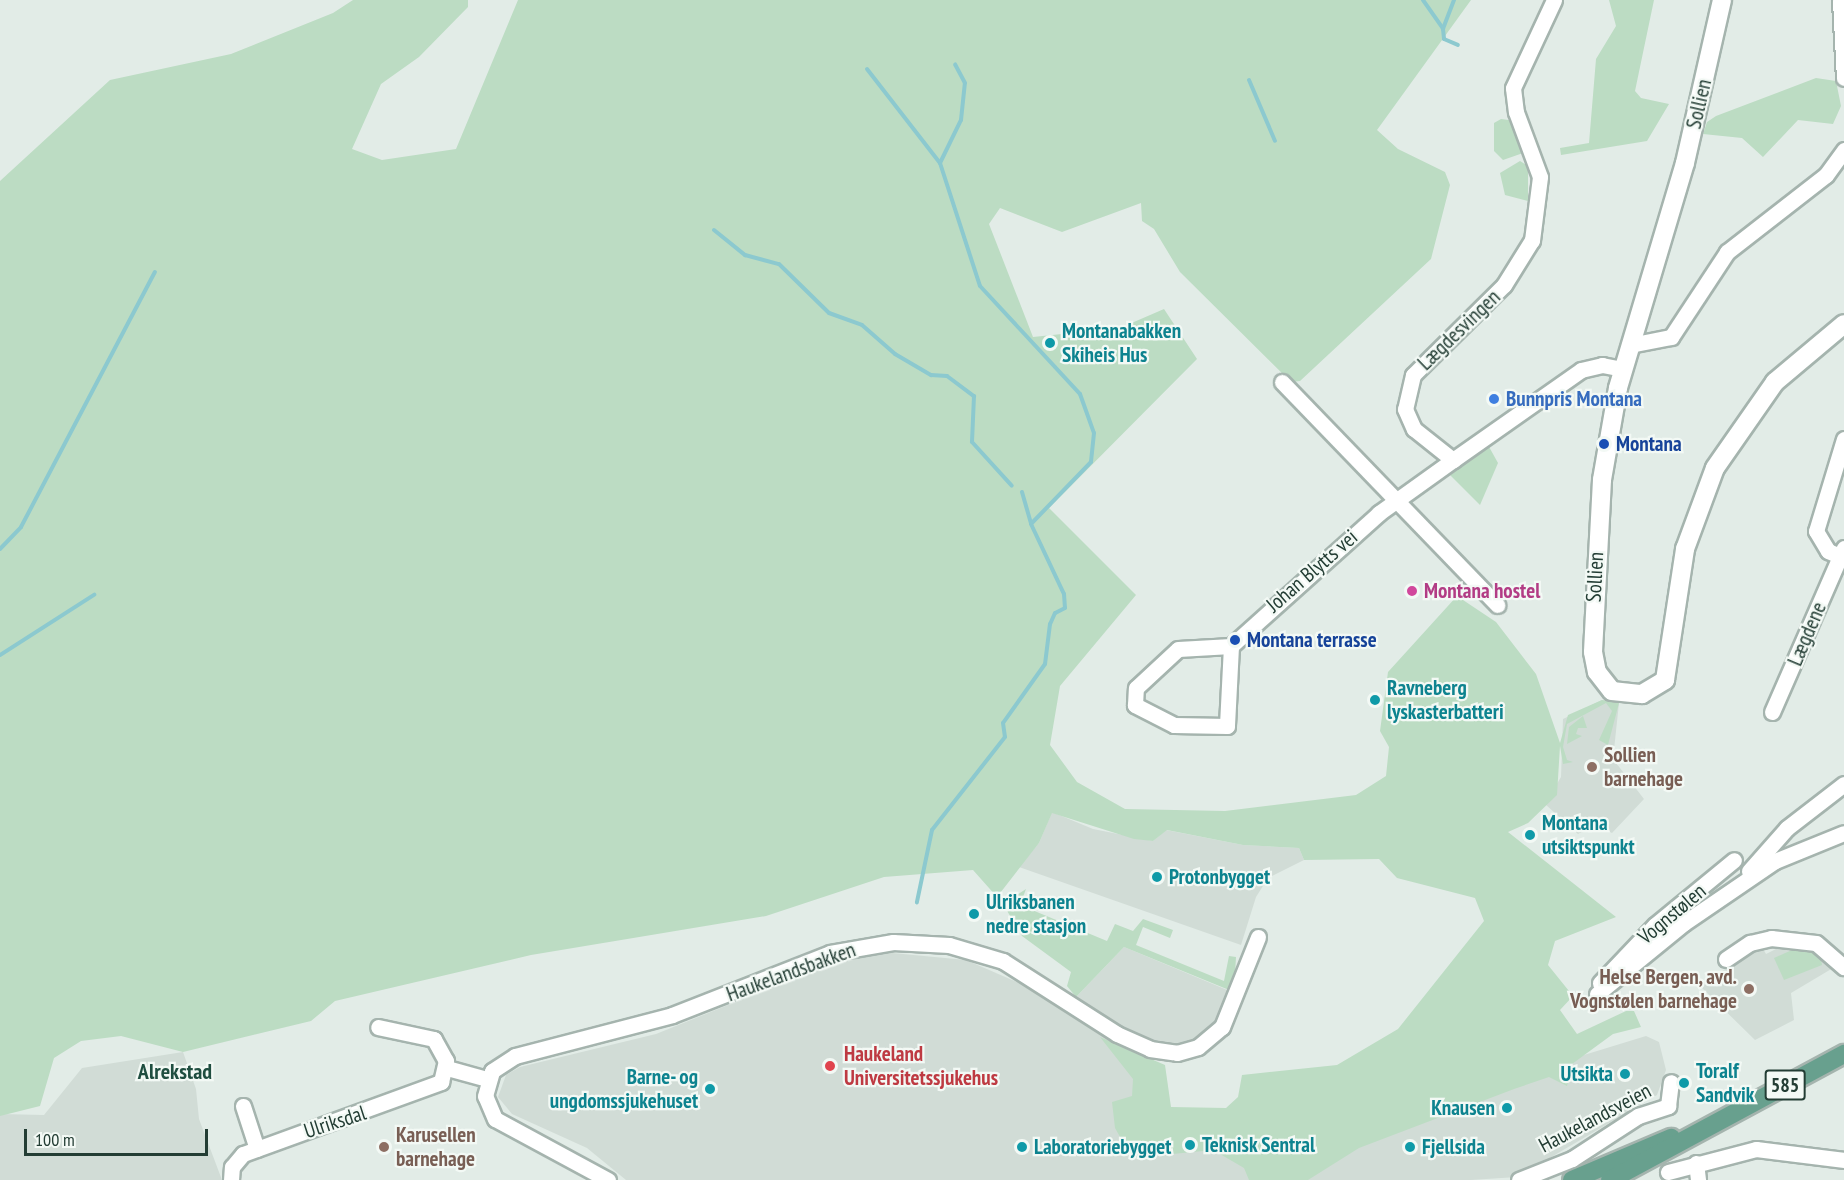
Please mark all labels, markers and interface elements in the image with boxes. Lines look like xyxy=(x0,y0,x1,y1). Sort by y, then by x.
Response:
street label: Sollien xyxy=(1681,77,1717,131)
street label: Lægdesvingen xyxy=(1413,285,1505,375)
place label: Montanabakken Skiheis Hus xyxy=(1062,318,1181,368)
marker: Montanabakken Skiheis Hus xyxy=(1043,336,1057,350)
place label: Bunnpris Montana xyxy=(1506,386,1642,412)
marker: Bunnpris Montana xyxy=(1487,392,1501,406)
place label: Montana xyxy=(1616,431,1682,457)
marker: Montana xyxy=(1597,437,1611,451)
street label: Johan Blytts vei xyxy=(1261,525,1363,617)
street label: Sollien xyxy=(1581,551,1609,603)
place label: Montana hostel xyxy=(1424,578,1540,604)
marker: Montana hostel xyxy=(1405,584,1419,598)
street label: Lægdene xyxy=(1782,598,1832,670)
place label: Montana terrasse xyxy=(1247,627,1377,653)
marker: Montana terrasse xyxy=(1228,633,1242,647)
place label: Ravneberg lyskasterbatteri xyxy=(1387,675,1504,725)
marker: Ravneberg lyskasterbatteri xyxy=(1368,693,1382,707)
place label: Sollien barnehage xyxy=(1604,742,1683,792)
marker: Sollien barnehage xyxy=(1585,760,1599,774)
place label: Montana utsiktspunkt xyxy=(1542,810,1635,860)
marker: Montana utsiktspunkt xyxy=(1523,828,1537,842)
place label: Protonbygget xyxy=(1169,864,1270,890)
marker: Protonbygget xyxy=(1150,870,1164,884)
street label: Vognstølen xyxy=(1633,878,1711,950)
place label: Ulriksbanen nedre stasjon xyxy=(986,889,1086,939)
marker: Ulriksbanen nedre stasjon xyxy=(967,907,981,921)
street label: Haukelandsbakken xyxy=(723,937,859,1007)
place label: Helse Bergen, avd. Vognstølen barnehage xyxy=(1570,964,1737,1014)
marker: Helse Bergen, avd. Vognstølen barnehage xyxy=(1742,982,1756,996)
place label: Haukeland Universitetssjukehus xyxy=(844,1041,998,1091)
marker: Haukeland Universitetssjukehus xyxy=(821,1057,839,1075)
place label: Toralf Sandvik xyxy=(1696,1058,1754,1108)
district label: Alrekstad xyxy=(138,1059,212,1085)
place label: Utsikta xyxy=(1561,1061,1613,1087)
place label: Barne- og ungdomssjukehuset xyxy=(550,1064,698,1114)
marker: Utsikta xyxy=(1618,1067,1632,1081)
road number: 585 xyxy=(1764,1068,1806,1102)
marker: Toralf Sandvik xyxy=(1677,1076,1691,1090)
street label: Haukelandsveien xyxy=(1535,1078,1655,1158)
marker: Barne- og ungdomssjukehuset xyxy=(703,1082,717,1096)
place label: Knausen xyxy=(1431,1095,1495,1121)
street label: Ulriksdal xyxy=(301,1100,369,1144)
marker: Knausen xyxy=(1500,1101,1514,1115)
scale bar xyxy=(27,1117,212,1155)
place label: Karusellen barnehage xyxy=(396,1122,476,1172)
text: 100 m xyxy=(35,1128,75,1151)
place label: Teknisk Sentral xyxy=(1202,1132,1316,1158)
place label: Laboratoriebygget xyxy=(1034,1134,1171,1160)
place label: Fjellsida xyxy=(1422,1134,1485,1160)
marker: Teknisk Sentral xyxy=(1183,1138,1197,1152)
marker: Karusellen barnehage xyxy=(377,1140,391,1154)
marker: Laboratoriebygget xyxy=(1015,1140,1029,1154)
marker: Fjellsida xyxy=(1403,1140,1417,1154)

